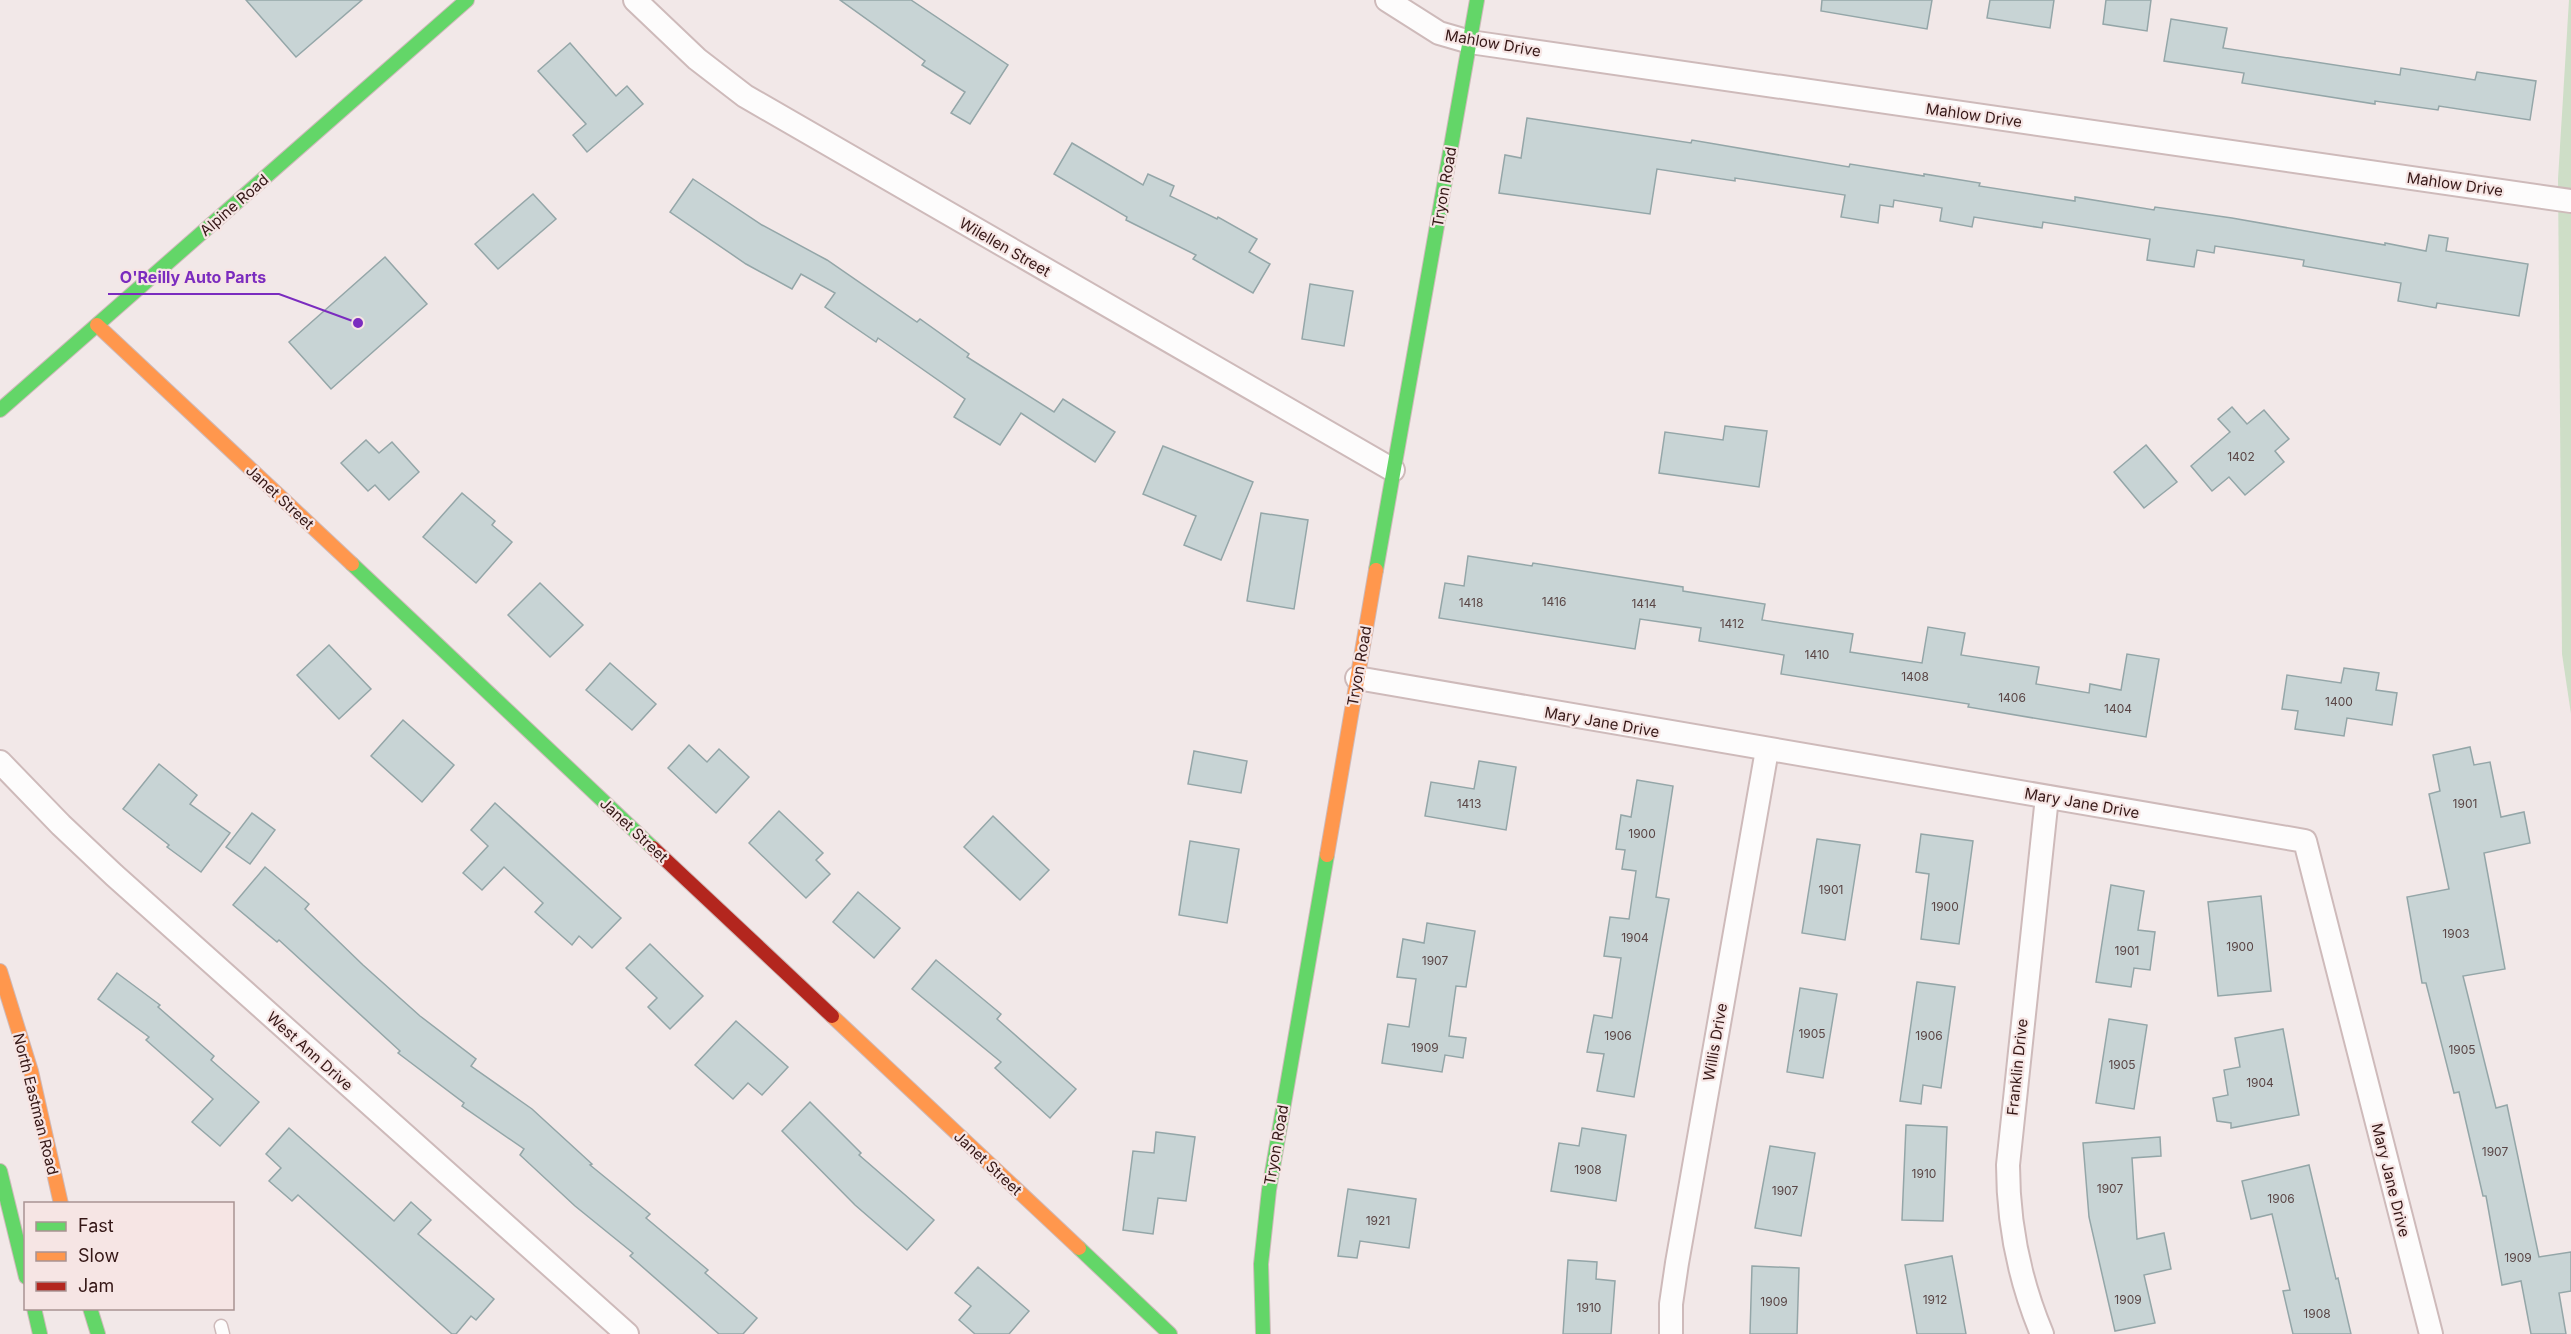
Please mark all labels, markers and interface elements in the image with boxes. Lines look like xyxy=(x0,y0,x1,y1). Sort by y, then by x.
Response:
street label: Mahlow Drive xyxy=(1444,25,1542,61)
street label: Mahlow Drive xyxy=(1925,99,2023,131)
street label: Tryon Road xyxy=(1428,145,1460,229)
street label: Mahlow Drive xyxy=(2406,168,2504,200)
street label: Alpine Road xyxy=(196,170,272,240)
street label: Wilellen Street xyxy=(956,213,1054,281)
callout: O'Reilly Auto Parts xyxy=(108,260,279,294)
text: O'Reilly Auto Parts xyxy=(120,267,266,287)
house number: 1402 xyxy=(2227,449,2255,464)
street label: Janet Street xyxy=(242,461,318,533)
house number: 1416 xyxy=(1542,594,1566,609)
house number: 1418 xyxy=(1459,595,1483,610)
house number: 1414 xyxy=(1631,596,1657,611)
house number: 1412 xyxy=(1720,616,1744,631)
street label: Tryon Road xyxy=(1343,624,1375,708)
house number: 1410 xyxy=(1805,647,1829,662)
house number: 1408 xyxy=(1901,669,1929,684)
house number: 1406 xyxy=(1998,690,2026,705)
house number: 1400 xyxy=(2325,694,2353,709)
house number: 1404 xyxy=(2104,701,2132,716)
street label: Mary Jane Drive xyxy=(1543,703,1661,741)
street label: Mary Jane Drive xyxy=(2023,784,2141,822)
street label: Janet Street xyxy=(596,794,672,866)
house number: 1413 xyxy=(1457,796,1481,811)
house number: 1901 xyxy=(2453,796,2477,811)
house number: 1900 xyxy=(1628,826,1656,841)
house number: 1901 xyxy=(1819,882,1843,897)
house number: 1900 xyxy=(1931,899,1959,914)
house number: 1903 xyxy=(2442,926,2470,941)
house number: 1904 xyxy=(1621,930,1649,945)
house number: 1900 xyxy=(2226,939,2254,954)
house number: 1901 xyxy=(2115,943,2139,958)
house number: 1907 xyxy=(1422,953,1448,968)
street label: Willis Drive xyxy=(1699,1002,1731,1082)
street label: West Ann Drive xyxy=(263,1007,357,1095)
street label: Franklin Drive xyxy=(2002,1018,2032,1116)
house number: 1905 xyxy=(1798,1026,1826,1041)
house number: 1906 xyxy=(1604,1028,1632,1043)
house number: 1906 xyxy=(1915,1028,1943,1043)
street label: North Eastman Road xyxy=(9,1031,63,1177)
house number: 1909 xyxy=(1411,1040,1439,1055)
house number: 1905 xyxy=(2448,1042,2476,1057)
house number: 1905 xyxy=(2108,1057,2136,1072)
house number: 1904 xyxy=(2246,1075,2274,1090)
street label: Tryon Road xyxy=(1260,1103,1292,1187)
street label: Mary Jane Drive xyxy=(2368,1121,2414,1239)
street label: Janet Street xyxy=(950,1127,1026,1199)
house number: 1907 xyxy=(2482,1144,2508,1159)
house number: 1908 xyxy=(1574,1162,1602,1177)
house number: 1910 xyxy=(1912,1166,1936,1181)
house number: 1907 xyxy=(2097,1181,2123,1196)
house number: 1907 xyxy=(1772,1183,1798,1198)
house number: 1906 xyxy=(2267,1191,2295,1206)
legend xyxy=(24,1202,234,1310)
house number: 1921 xyxy=(1366,1213,1390,1228)
text: Fast xyxy=(78,1215,114,1236)
text: Slow xyxy=(78,1245,119,1266)
house number: 1909 xyxy=(2504,1250,2532,1265)
text: Jam xyxy=(78,1275,114,1296)
house number: 1912 xyxy=(1923,1292,1947,1307)
house number: 1909 xyxy=(2114,1292,2142,1307)
house number: 1909 xyxy=(1760,1294,1788,1309)
house number: 1910 xyxy=(1577,1300,1601,1315)
house number: 1908 xyxy=(2303,1306,2331,1321)

